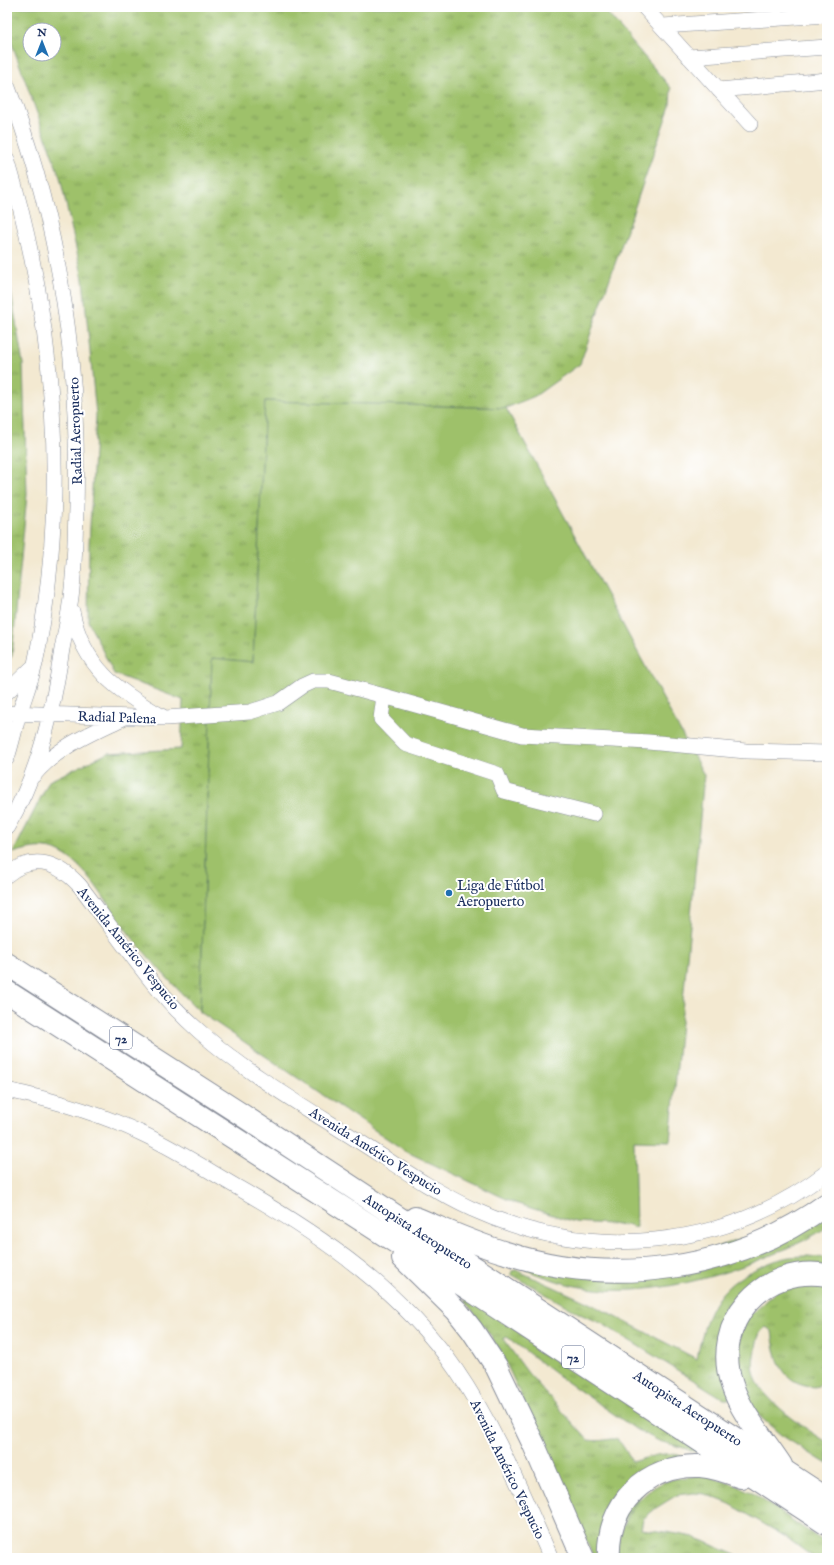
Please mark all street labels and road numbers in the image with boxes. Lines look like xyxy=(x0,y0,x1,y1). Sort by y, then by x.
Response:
street label: Radial Aeropuerto xyxy=(65,376,87,485)
street label: Radial Palena xyxy=(77,708,157,728)
street label: Avenida Américo Vespucio xyxy=(72,883,184,1014)
road number: 72 xyxy=(110,1027,132,1049)
street label: Avenida Américo Vespucio xyxy=(305,1103,446,1200)
street label: Autopista Aeropuerto xyxy=(359,1189,476,1274)
road number: 72 xyxy=(562,1346,584,1368)
street label: Autopista Aeropuerto xyxy=(629,1366,746,1451)
street label: Avenida Américo Vespucio xyxy=(465,1396,549,1543)

